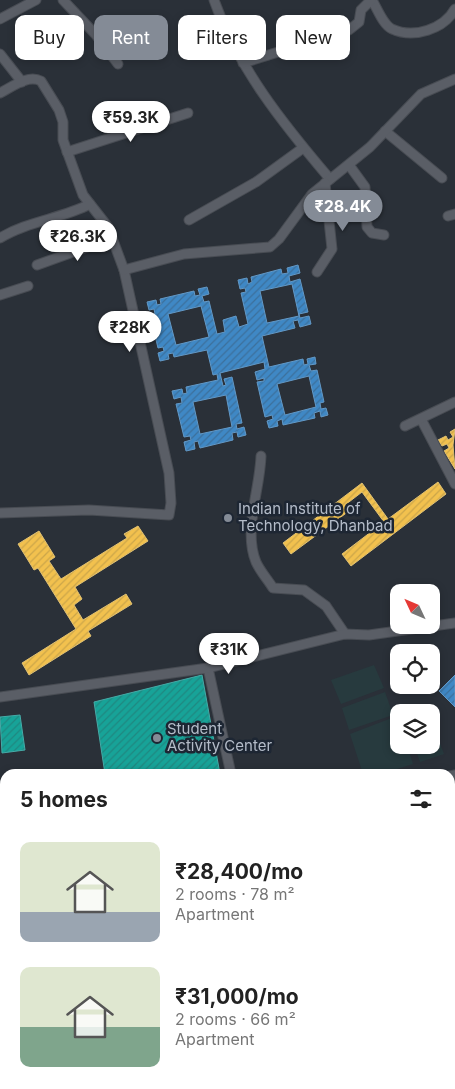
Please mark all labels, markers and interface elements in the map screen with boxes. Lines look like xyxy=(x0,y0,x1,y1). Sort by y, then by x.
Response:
chip: Buy xyxy=(15,15,84,60)
chip: Rent xyxy=(94,15,168,60)
chip: Filters xyxy=(178,15,266,60)
chip: New xyxy=(276,15,350,60)
pin: ₹59.3K xyxy=(90,100,172,143)
text: ₹59.3K xyxy=(103,107,159,127)
pin: ₹28.4K xyxy=(302,190,384,232)
text: ₹28.4K xyxy=(315,196,371,216)
pin: ₹26.3K xyxy=(37,220,119,262)
text: ₹26.3K xyxy=(50,226,106,246)
pin: ₹28K xyxy=(100,310,160,353)
text: ₹28K xyxy=(109,317,151,337)
place label: Indian Institute of Technology, Dhanbad xyxy=(238,499,393,535)
marker: Indian Institute of Technology, Dhanbad xyxy=(222,512,234,524)
north arrow xyxy=(390,584,440,634)
map controls xyxy=(390,584,440,754)
pin: ₹31K xyxy=(199,632,259,675)
text: ₹31K xyxy=(210,639,248,659)
button: locate xyxy=(390,644,440,694)
button: layers xyxy=(390,704,440,754)
place label: Student Activity Center xyxy=(167,719,272,755)
marker: Student Activity Center xyxy=(151,732,163,744)
icon: filters xyxy=(407,785,435,813)
text: 5 homes xyxy=(20,787,108,812)
text: ₹28,400/mo xyxy=(175,859,303,884)
icon: home xyxy=(60,862,120,922)
text: 2 rooms · 78 m² xyxy=(175,884,295,904)
text: Apartment xyxy=(175,904,255,924)
text: ₹31,000/mo xyxy=(175,984,299,1009)
icon: home xyxy=(60,987,120,1047)
text: 2 rooms · 66 m² xyxy=(175,1009,296,1029)
text: Apartment xyxy=(175,1029,255,1049)

